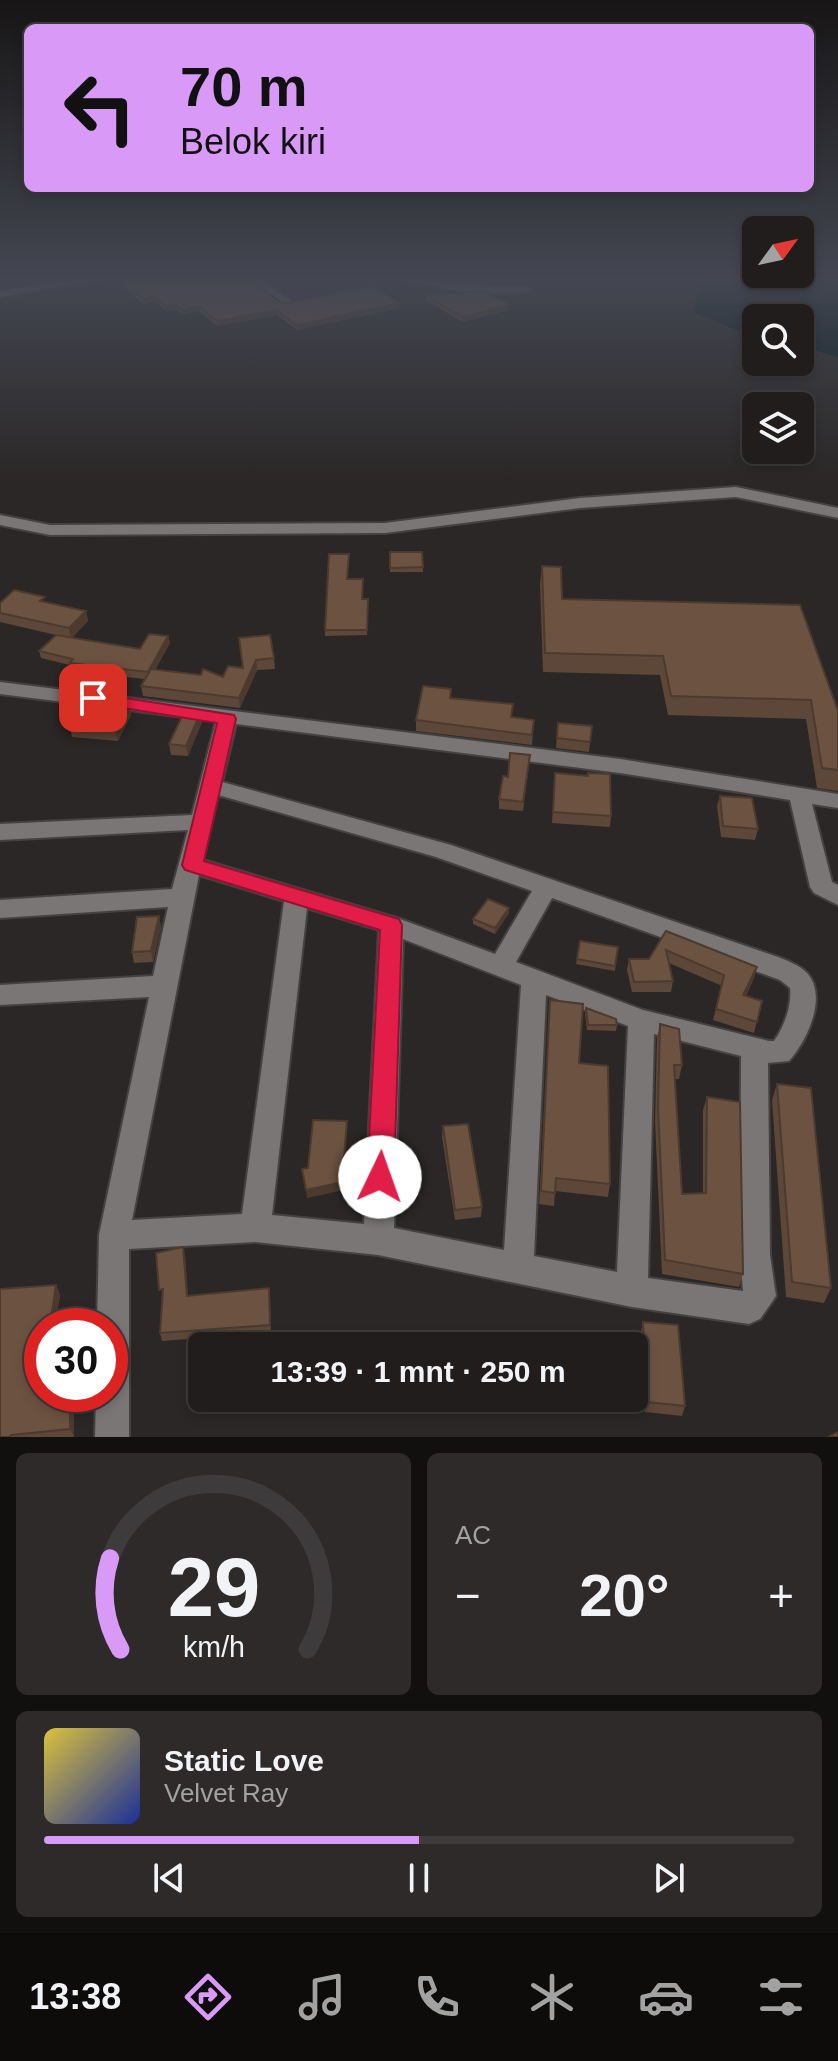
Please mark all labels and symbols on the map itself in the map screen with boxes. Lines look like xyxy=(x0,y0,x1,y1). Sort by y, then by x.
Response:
north arrow xyxy=(742,216,814,288)
pin xyxy=(59,664,127,732)
position arrow xyxy=(338,1135,422,1219)
speed limit sign: 30 xyxy=(24,1308,128,1412)

